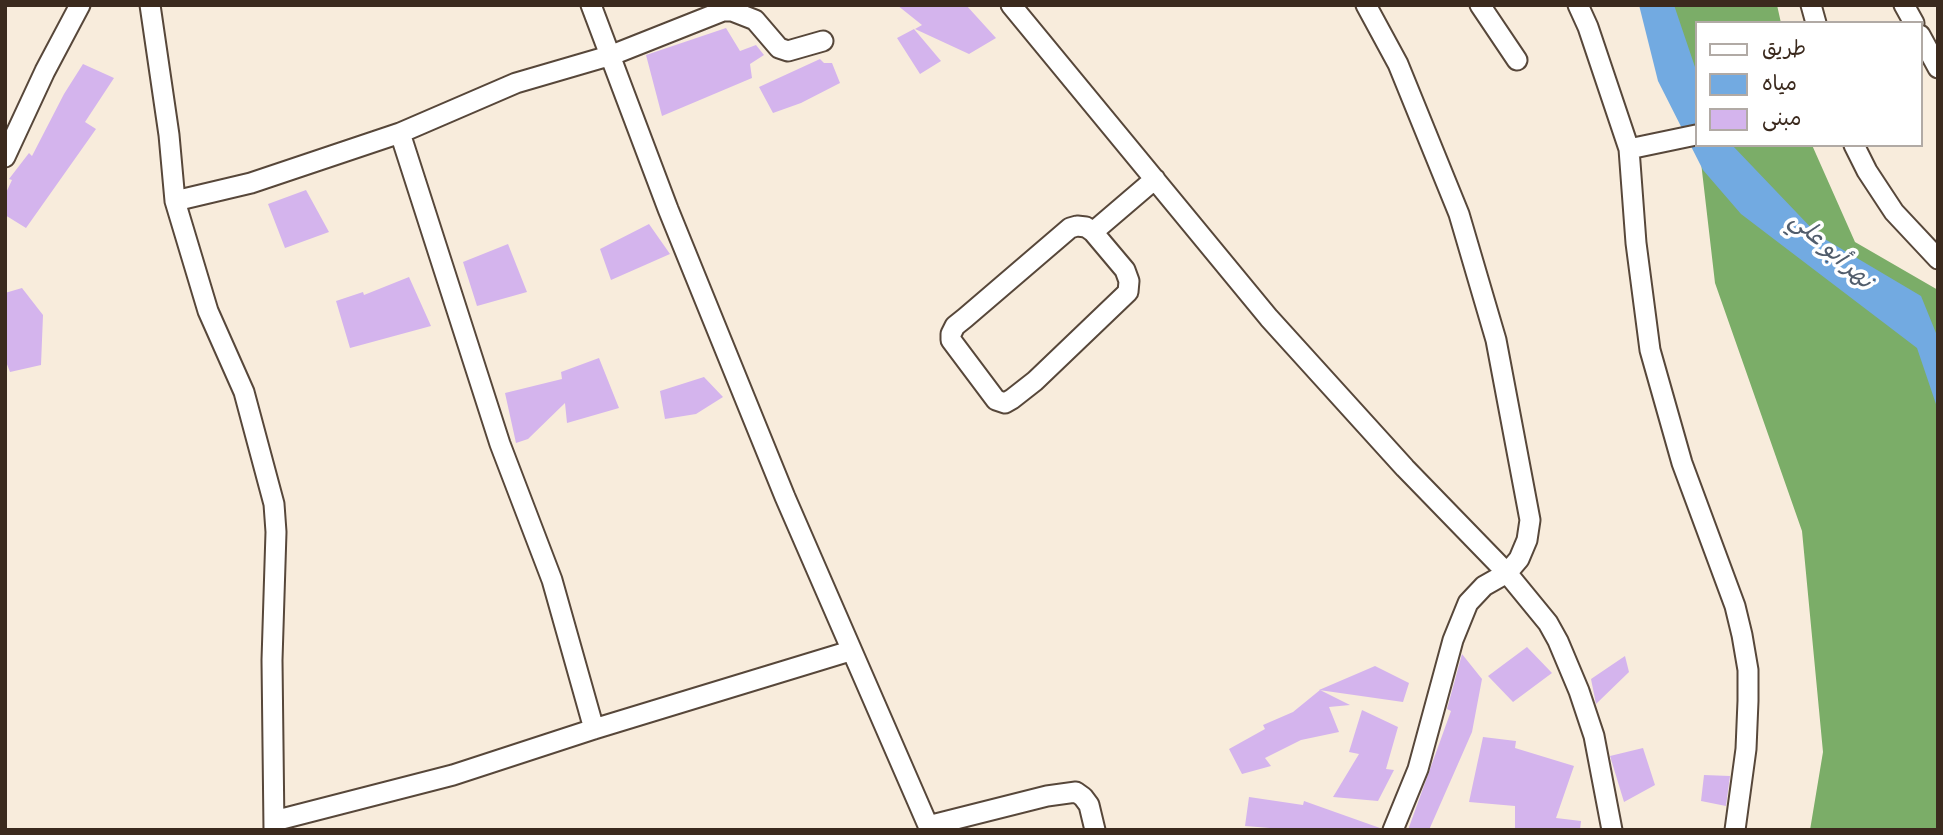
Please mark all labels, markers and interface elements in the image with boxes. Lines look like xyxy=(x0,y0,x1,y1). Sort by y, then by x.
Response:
legend xyxy=(1694,21,1922,147)
text: طريق xyxy=(1762,36,1806,66)
text: مياه xyxy=(1762,71,1797,101)
text: مبنى xyxy=(1762,106,1801,136)
water label: نهر أبو علي xyxy=(1782,208,1876,298)

